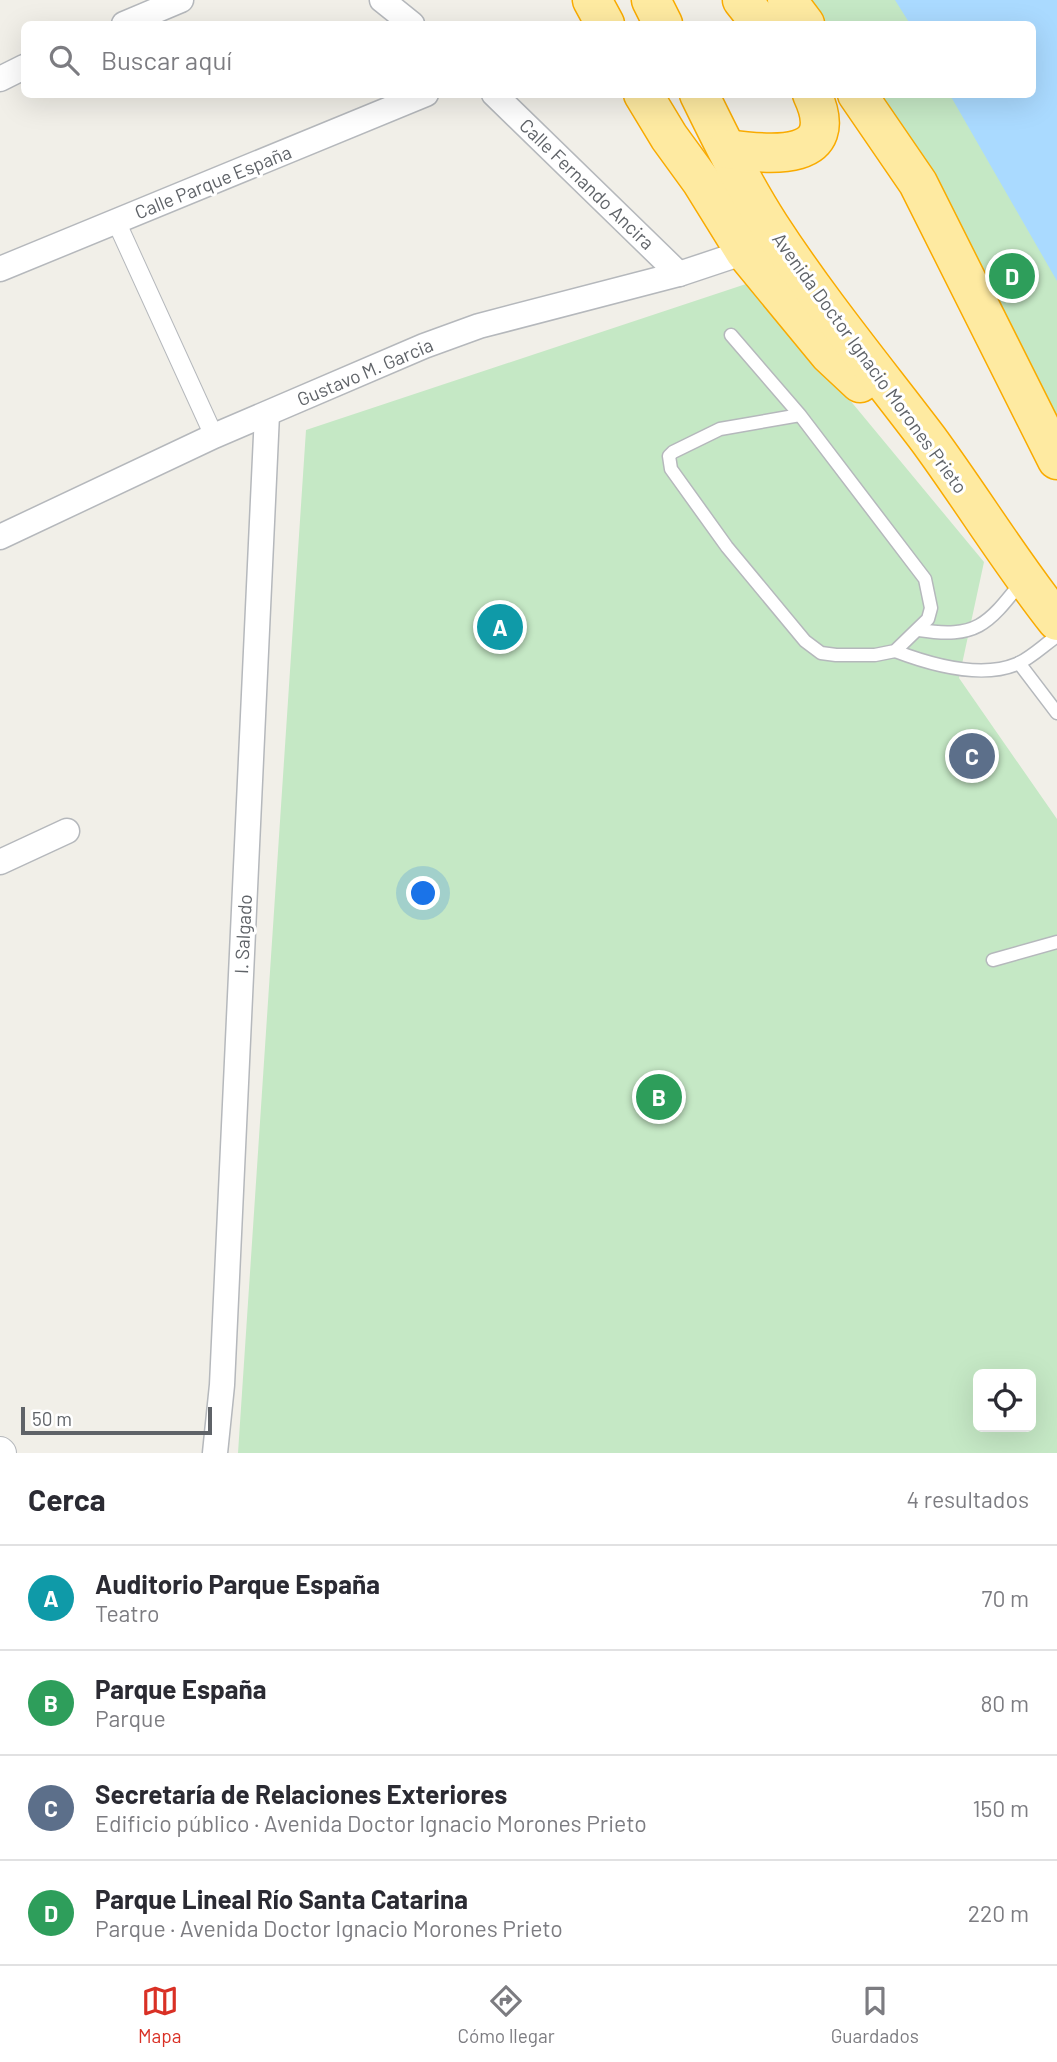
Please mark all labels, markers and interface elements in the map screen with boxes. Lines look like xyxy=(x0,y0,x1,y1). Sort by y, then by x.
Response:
search box xyxy=(21,21,1036,98)
icon: search xyxy=(45,41,83,79)
text: Buscar aquí xyxy=(101,44,232,75)
street label: Calle Fernando Ancira xyxy=(515,113,660,254)
street label: Calle Parque España xyxy=(131,140,294,223)
street label: Avenida Doctor Ignacio Morones Prieto xyxy=(768,228,973,497)
pin: D xyxy=(989,250,1035,302)
street label: Gustavo M. Garcia xyxy=(293,333,436,411)
pin: A xyxy=(477,601,523,653)
pin: C xyxy=(949,730,995,782)
your location xyxy=(406,876,440,910)
street label: I. Salgado xyxy=(229,894,256,974)
pin: B xyxy=(636,1071,682,1123)
map controls xyxy=(973,1369,1036,1432)
button: locate xyxy=(973,1369,1036,1432)
scale bar xyxy=(21,1404,212,1436)
text: 50 m xyxy=(32,1407,72,1430)
text: Cerca xyxy=(28,1481,106,1517)
text: 4 resultados xyxy=(906,1485,1029,1513)
text: Auditorio Parque España xyxy=(95,1568,380,1599)
text: A xyxy=(43,1584,59,1612)
text: 70 m xyxy=(982,1584,1029,1612)
text: Teatro xyxy=(95,1599,159,1627)
text: Parque España xyxy=(95,1673,266,1704)
text: B xyxy=(44,1689,58,1717)
text: 80 m xyxy=(980,1689,1029,1717)
text: Parque xyxy=(95,1704,166,1732)
text: Secretaría de Relaciones Exteriores xyxy=(95,1778,507,1809)
text: C xyxy=(44,1794,58,1822)
text: 150 m xyxy=(973,1794,1029,1822)
text: Edificio público · Avenida Doctor Ignacio Morones Prieto xyxy=(95,1809,647,1837)
text: Parque Lineal Río Santa Catarina xyxy=(95,1883,468,1914)
text: D xyxy=(44,1899,58,1927)
text: 220 m xyxy=(968,1899,1029,1927)
text: Parque · Avenida Doctor Ignacio Morones Prieto xyxy=(95,1914,563,1942)
tab: Mapa xyxy=(138,1982,182,2047)
tab: Cómo llegar xyxy=(458,1982,555,2047)
tab: Guardados xyxy=(831,1982,919,2047)

